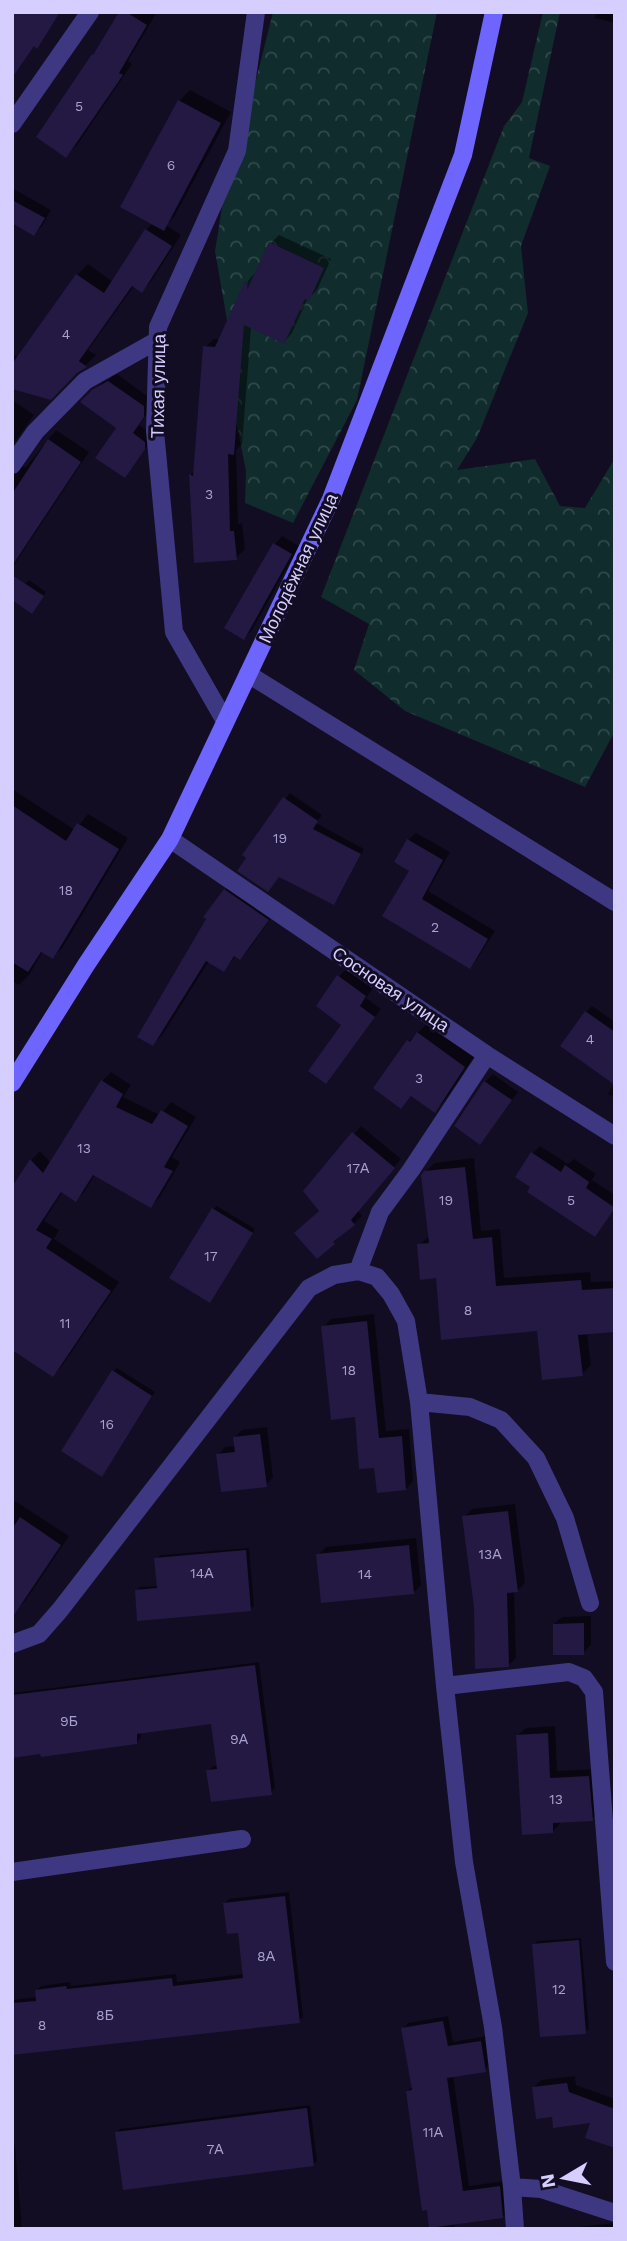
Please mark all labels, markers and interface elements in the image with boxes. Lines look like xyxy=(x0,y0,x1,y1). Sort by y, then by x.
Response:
house number: 5 xyxy=(75,98,83,114)
house number: 6 xyxy=(167,157,175,173)
house number: 4 xyxy=(62,326,70,342)
street label: Тихая улица xyxy=(147,333,169,438)
house number: 3 xyxy=(205,486,213,502)
street label: Молодёжная улица xyxy=(254,489,342,646)
house number: 19 xyxy=(273,830,287,846)
house number: 18 xyxy=(59,882,73,898)
house number: 2 xyxy=(431,919,439,935)
street label: Сосновая улица xyxy=(328,942,454,1036)
house number: 4 xyxy=(586,1031,594,1047)
house number: 3 xyxy=(415,1070,423,1086)
house number: 13 xyxy=(77,1140,91,1156)
house number: 17А xyxy=(347,1160,370,1176)
house number: 19 xyxy=(439,1192,453,1208)
house number: 5 xyxy=(567,1192,575,1208)
house number: 17 xyxy=(204,1248,218,1264)
house number: 8 xyxy=(464,1302,472,1318)
house number: 11 xyxy=(60,1315,70,1331)
house number: 18 xyxy=(342,1362,356,1378)
house number: 16 xyxy=(100,1416,114,1432)
house number: 13А xyxy=(479,1546,502,1562)
house number: 14А xyxy=(190,1565,214,1581)
house number: 14 xyxy=(358,1566,372,1582)
house number: 9Б xyxy=(60,1713,78,1729)
house number: 9А xyxy=(230,1731,249,1747)
house number: 13 xyxy=(549,1791,563,1807)
house number: 8А xyxy=(257,1948,276,1964)
house number: 12 xyxy=(552,1981,566,1997)
house number: 8Б xyxy=(96,2007,114,2023)
house number: 8 xyxy=(38,2017,46,2033)
house number: 11А xyxy=(423,2124,444,2140)
house number: 7А xyxy=(206,2141,224,2157)
north arrow xyxy=(529,2143,599,2213)
text: N xyxy=(535,2172,560,2190)

